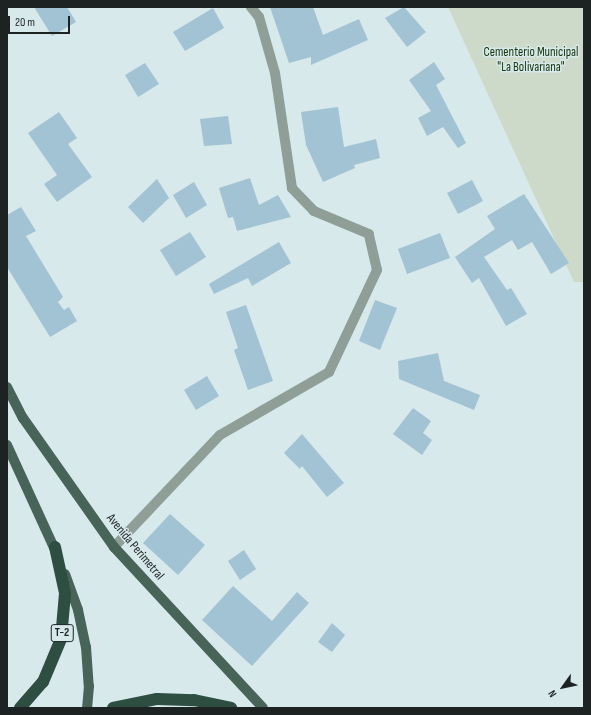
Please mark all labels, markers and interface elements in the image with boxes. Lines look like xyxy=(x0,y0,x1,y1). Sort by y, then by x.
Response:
scale bar xyxy=(10,8,72,34)
text: 20 m xyxy=(15,15,35,30)
park label: Cementerio Municipal "La Bolivariana" xyxy=(484,45,578,76)
street label: Avenida Perimetral xyxy=(103,511,167,583)
road number: T-2 xyxy=(50,623,74,643)
north arrow xyxy=(543,667,583,707)
text: N xyxy=(545,688,560,700)

